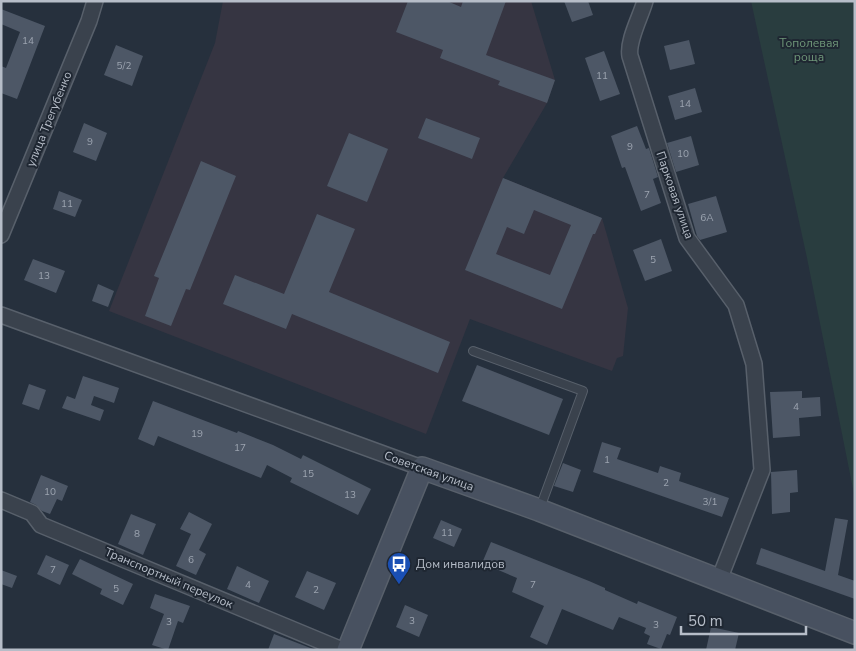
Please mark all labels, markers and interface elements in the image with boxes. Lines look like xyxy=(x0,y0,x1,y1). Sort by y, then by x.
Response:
house number: 14 xyxy=(22,34,34,48)
park label: Тополевая роща xyxy=(779,35,839,65)
house number: 5/2 xyxy=(117,59,131,73)
street label: улица Трегубенко xyxy=(23,69,75,169)
house number: 11 xyxy=(596,69,608,83)
house number: 14 xyxy=(679,97,691,111)
house number: 9 xyxy=(87,135,93,149)
house number: 9 xyxy=(627,140,633,154)
house number: 10 xyxy=(677,147,689,161)
street label: Парковая улица xyxy=(652,149,698,241)
house number: 7 xyxy=(644,188,650,202)
house number: 11 xyxy=(61,197,73,211)
house number: 6А xyxy=(700,211,714,225)
house number: 5 xyxy=(650,253,656,267)
house number: 13 xyxy=(38,269,50,283)
house number: 4 xyxy=(793,400,799,414)
house number: 19 xyxy=(191,427,203,441)
house number: 17 xyxy=(234,441,246,455)
street label: Советская улица xyxy=(382,447,476,495)
house number: 1 xyxy=(604,453,610,467)
house number: 15 xyxy=(302,467,314,481)
house number: 2 xyxy=(663,476,669,490)
house number: 10 xyxy=(44,485,56,499)
house number: 13 xyxy=(344,488,356,502)
house number: 3/1 xyxy=(703,495,717,509)
house number: 11 xyxy=(441,526,453,540)
house number: 8 xyxy=(134,527,140,541)
street label: Транспортный переулок xyxy=(102,544,236,613)
bus stop icon: Дом инвалидов xyxy=(386,551,412,585)
house number: 6 xyxy=(188,553,194,567)
place label: Дом инвалидов xyxy=(416,556,505,572)
house number: 7 xyxy=(50,563,56,577)
house number: 4 xyxy=(245,578,251,592)
house number: 7 xyxy=(530,578,536,592)
house number: 5 xyxy=(113,582,119,596)
house number: 2 xyxy=(313,583,319,597)
scale bar xyxy=(681,604,806,636)
text: 50 m xyxy=(688,611,723,631)
house number: 3 xyxy=(409,614,415,628)
house number: 3 xyxy=(166,615,172,629)
house number: 3 xyxy=(653,618,659,632)

